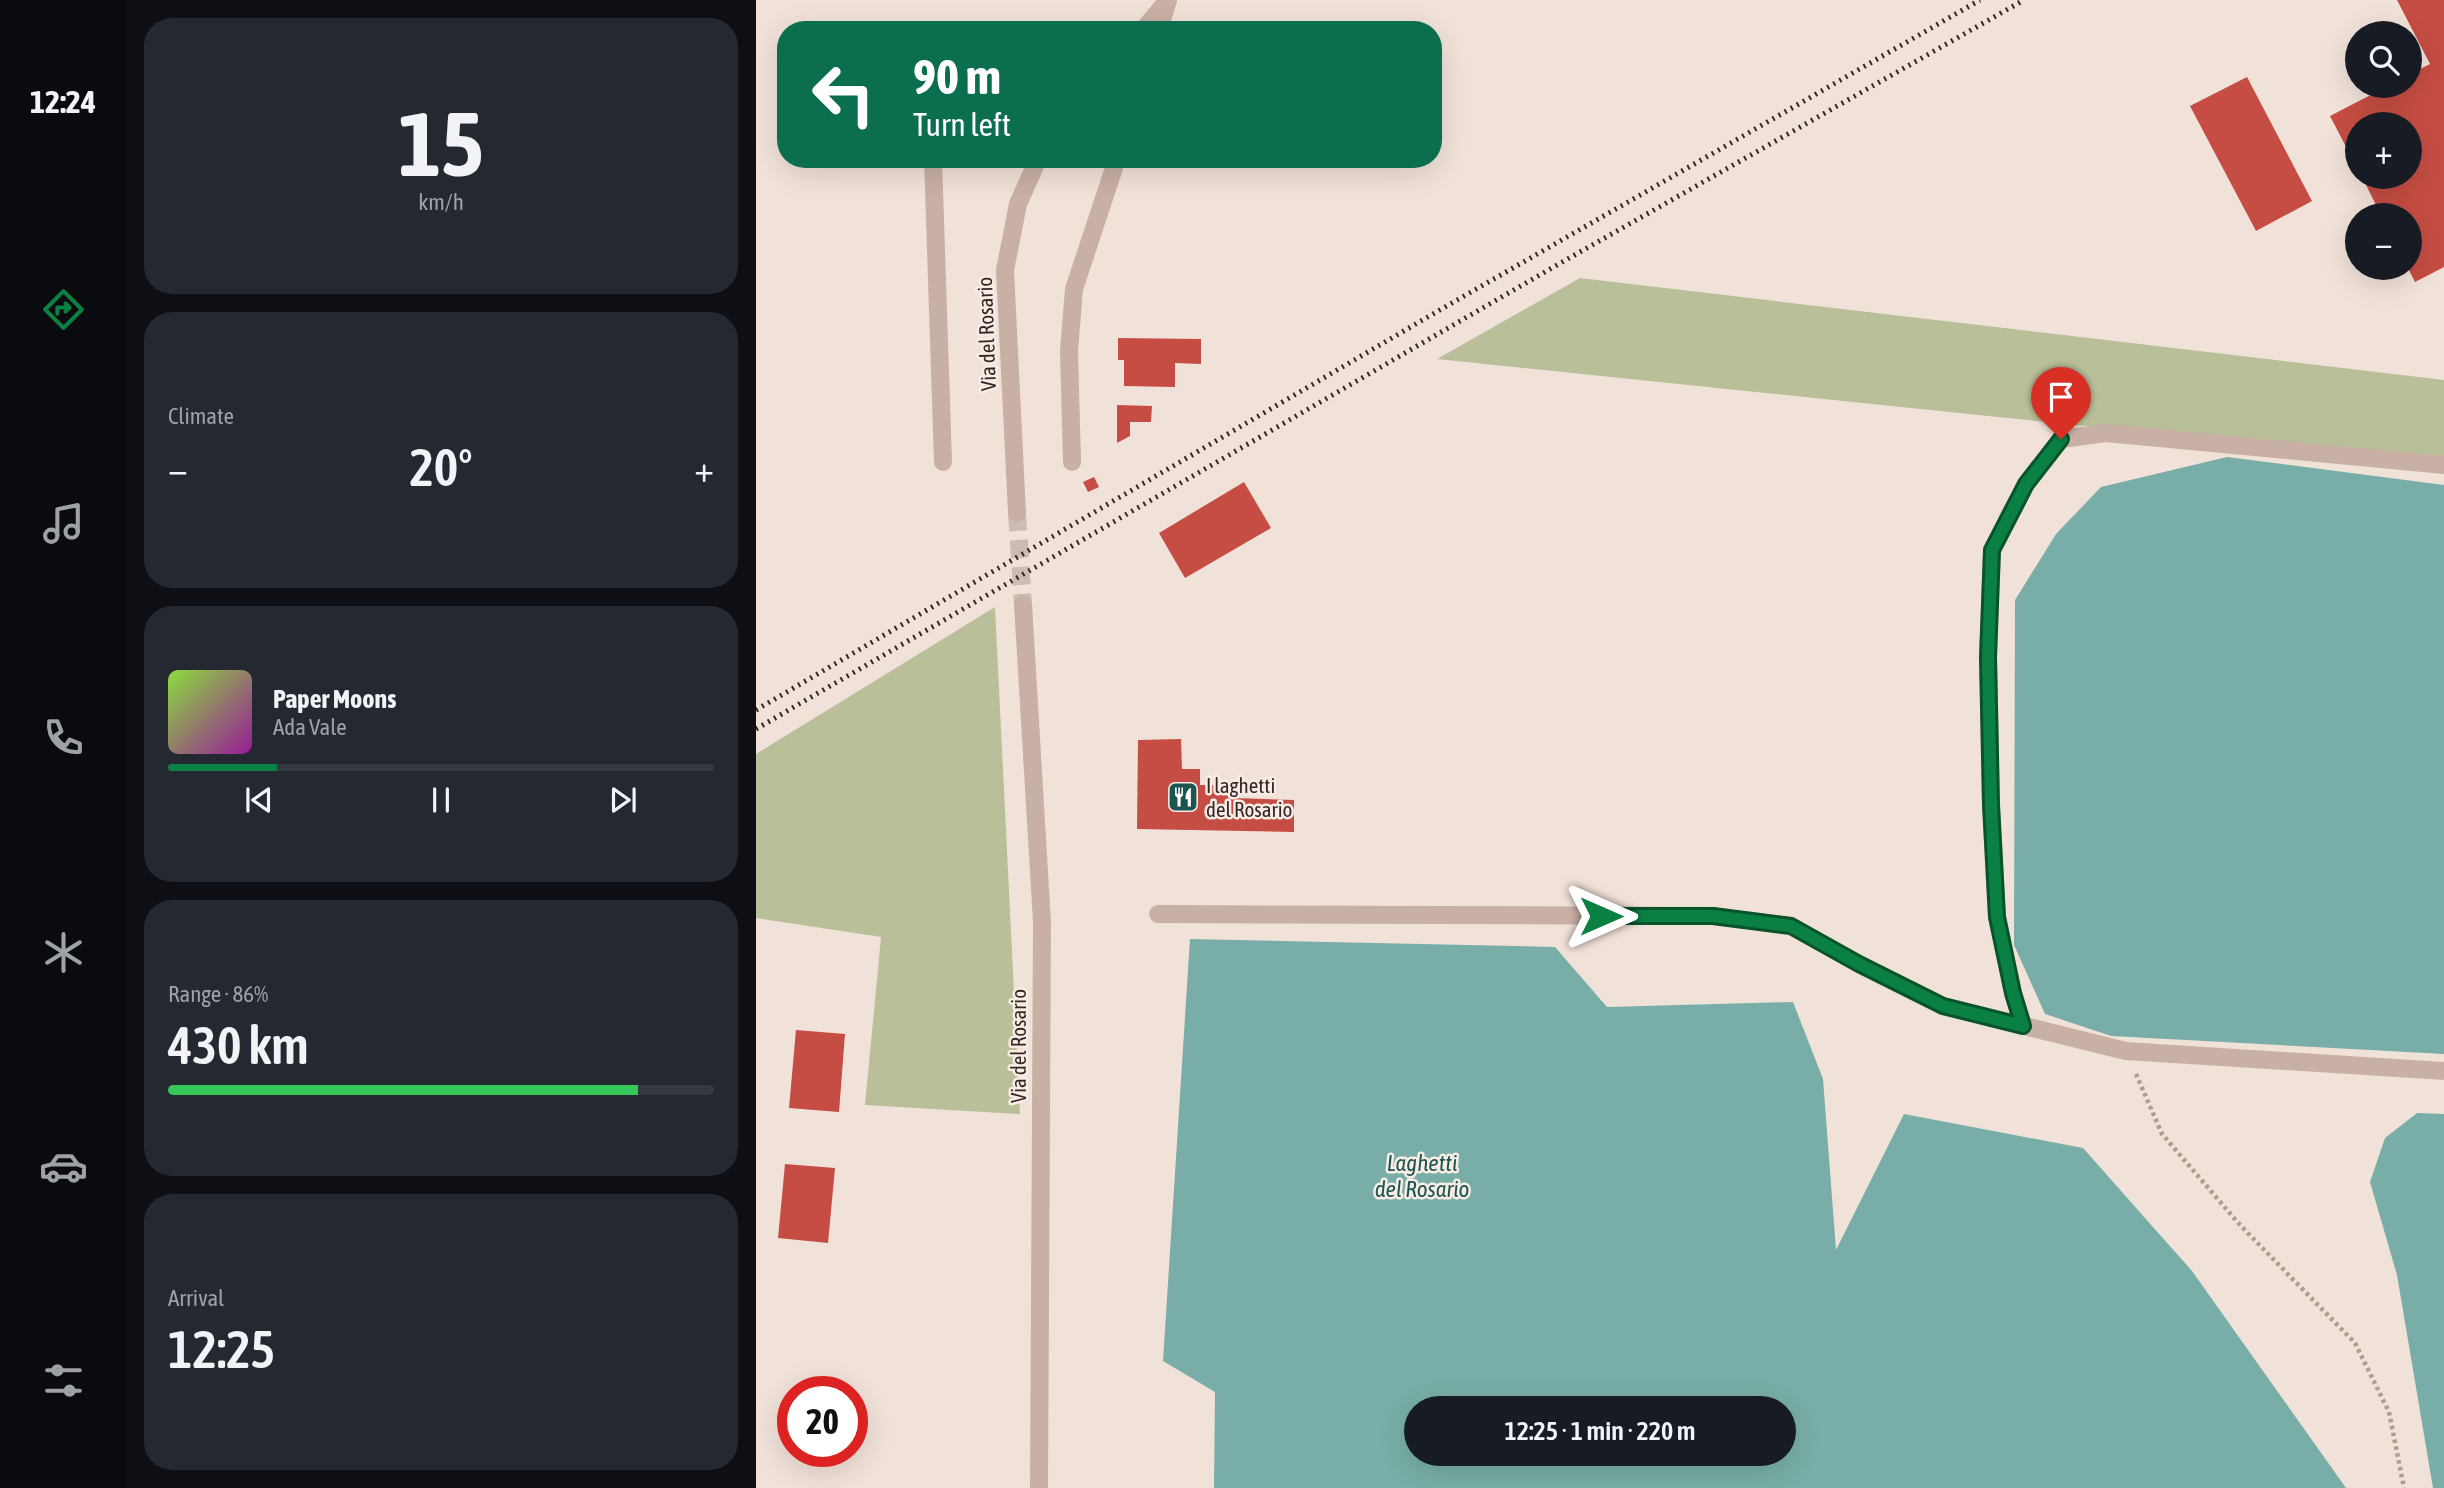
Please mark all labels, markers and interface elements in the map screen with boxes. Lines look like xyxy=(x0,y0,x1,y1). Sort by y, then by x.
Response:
map controls xyxy=(2345,21,2422,280)
button: search xyxy=(2345,21,2422,98)
text: 90 m xyxy=(913,48,1001,104)
icon: left xyxy=(798,49,889,140)
text: 12:24 xyxy=(30,83,96,120)
text: 15 xyxy=(398,91,484,195)
text: Turn left xyxy=(913,106,1011,143)
button: + xyxy=(2345,112,2422,189)
text: km/h xyxy=(418,189,464,215)
button: − xyxy=(2345,203,2422,280)
street label: Via del Rosario xyxy=(972,277,1000,391)
icon: directions xyxy=(39,285,88,334)
pin xyxy=(2031,367,2091,439)
icon: arrive xyxy=(2042,378,2080,416)
text: Climate xyxy=(168,403,234,429)
text: 20° xyxy=(409,437,473,497)
text: − xyxy=(168,447,188,490)
text: + xyxy=(694,447,714,490)
icon: music xyxy=(39,499,88,548)
text: Paper Moons xyxy=(273,684,396,714)
icon: phone xyxy=(39,713,88,762)
text: Ada Vale xyxy=(273,714,347,740)
place label: I laghetti del Rosario xyxy=(1206,773,1292,821)
restaurant icon: I laghetti del Rosario xyxy=(1166,780,1200,814)
icon: previous xyxy=(240,781,278,819)
icon: pause xyxy=(422,781,460,819)
icon: next xyxy=(604,781,642,819)
position arrow xyxy=(1564,879,1638,953)
icon: climate xyxy=(39,928,88,977)
text: Range · 86% xyxy=(168,981,268,1007)
street label: Via del Rosario xyxy=(1006,989,1030,1103)
text: 430 km xyxy=(168,1015,309,1075)
icon: car xyxy=(39,1142,88,1191)
water label: Laghetti del Rosario xyxy=(1375,1150,1469,1202)
text: Arrival xyxy=(168,1285,224,1311)
text: 12:25 xyxy=(168,1319,275,1379)
icon: filters xyxy=(39,1356,88,1405)
speed limit sign: 20 xyxy=(777,1376,868,1467)
text: 12:25 · 1 min · 220 m xyxy=(1505,1416,1695,1446)

